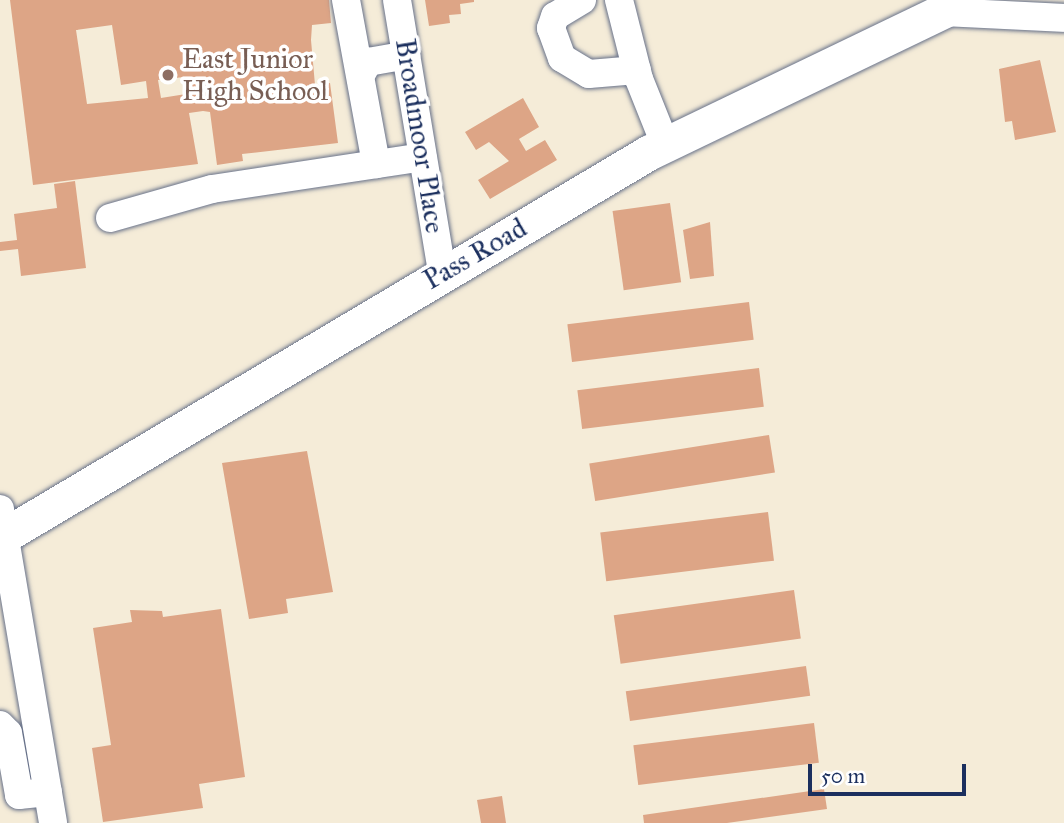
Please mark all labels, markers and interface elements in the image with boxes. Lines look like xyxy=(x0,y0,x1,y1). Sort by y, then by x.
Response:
street label: Broadmoor Place xyxy=(388,36,452,236)
place label: East Junior High School xyxy=(182,42,328,108)
marker: East Junior High School xyxy=(160,67,176,83)
street label: Pass Road xyxy=(417,211,533,297)
scale bar xyxy=(812,750,970,794)
text: 50 m xyxy=(821,763,865,789)

